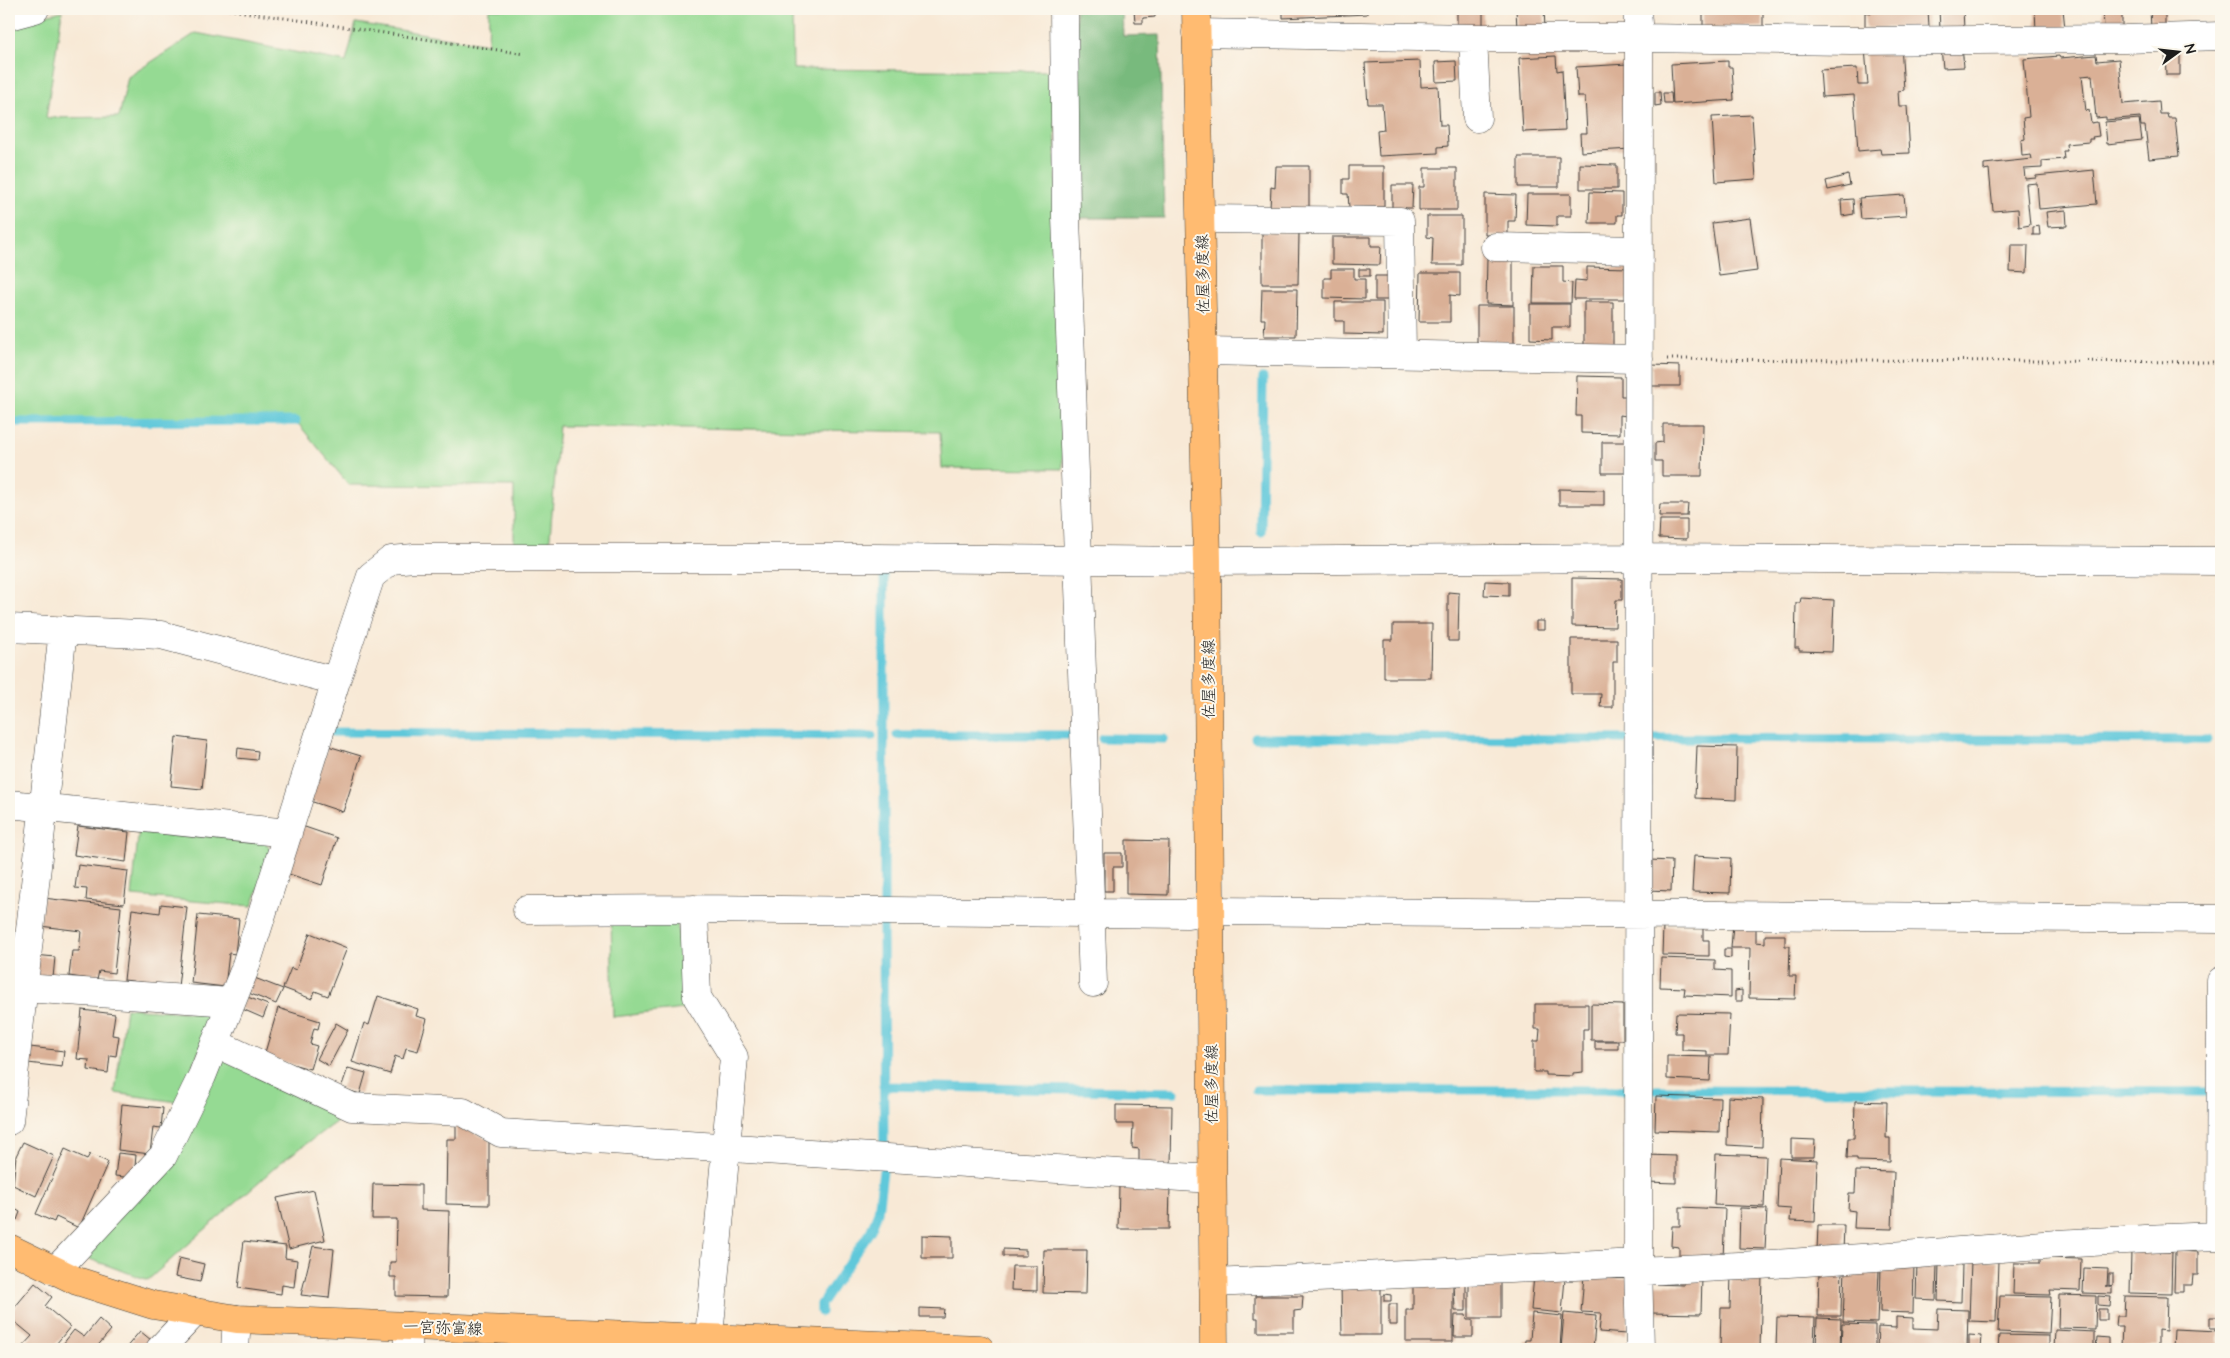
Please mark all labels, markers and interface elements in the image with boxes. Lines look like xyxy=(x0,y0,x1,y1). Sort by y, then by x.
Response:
north arrow xyxy=(2152,28,2202,78)
text: N xyxy=(2179,42,2200,56)
street label: 佐屋多度線 xyxy=(1191,234,1215,314)
street label: 佐屋多度線 xyxy=(1198,639,1220,719)
street label: 佐屋多度線 xyxy=(1201,1044,1223,1124)
street label: 一宮弥富線 xyxy=(403,1316,483,1340)

